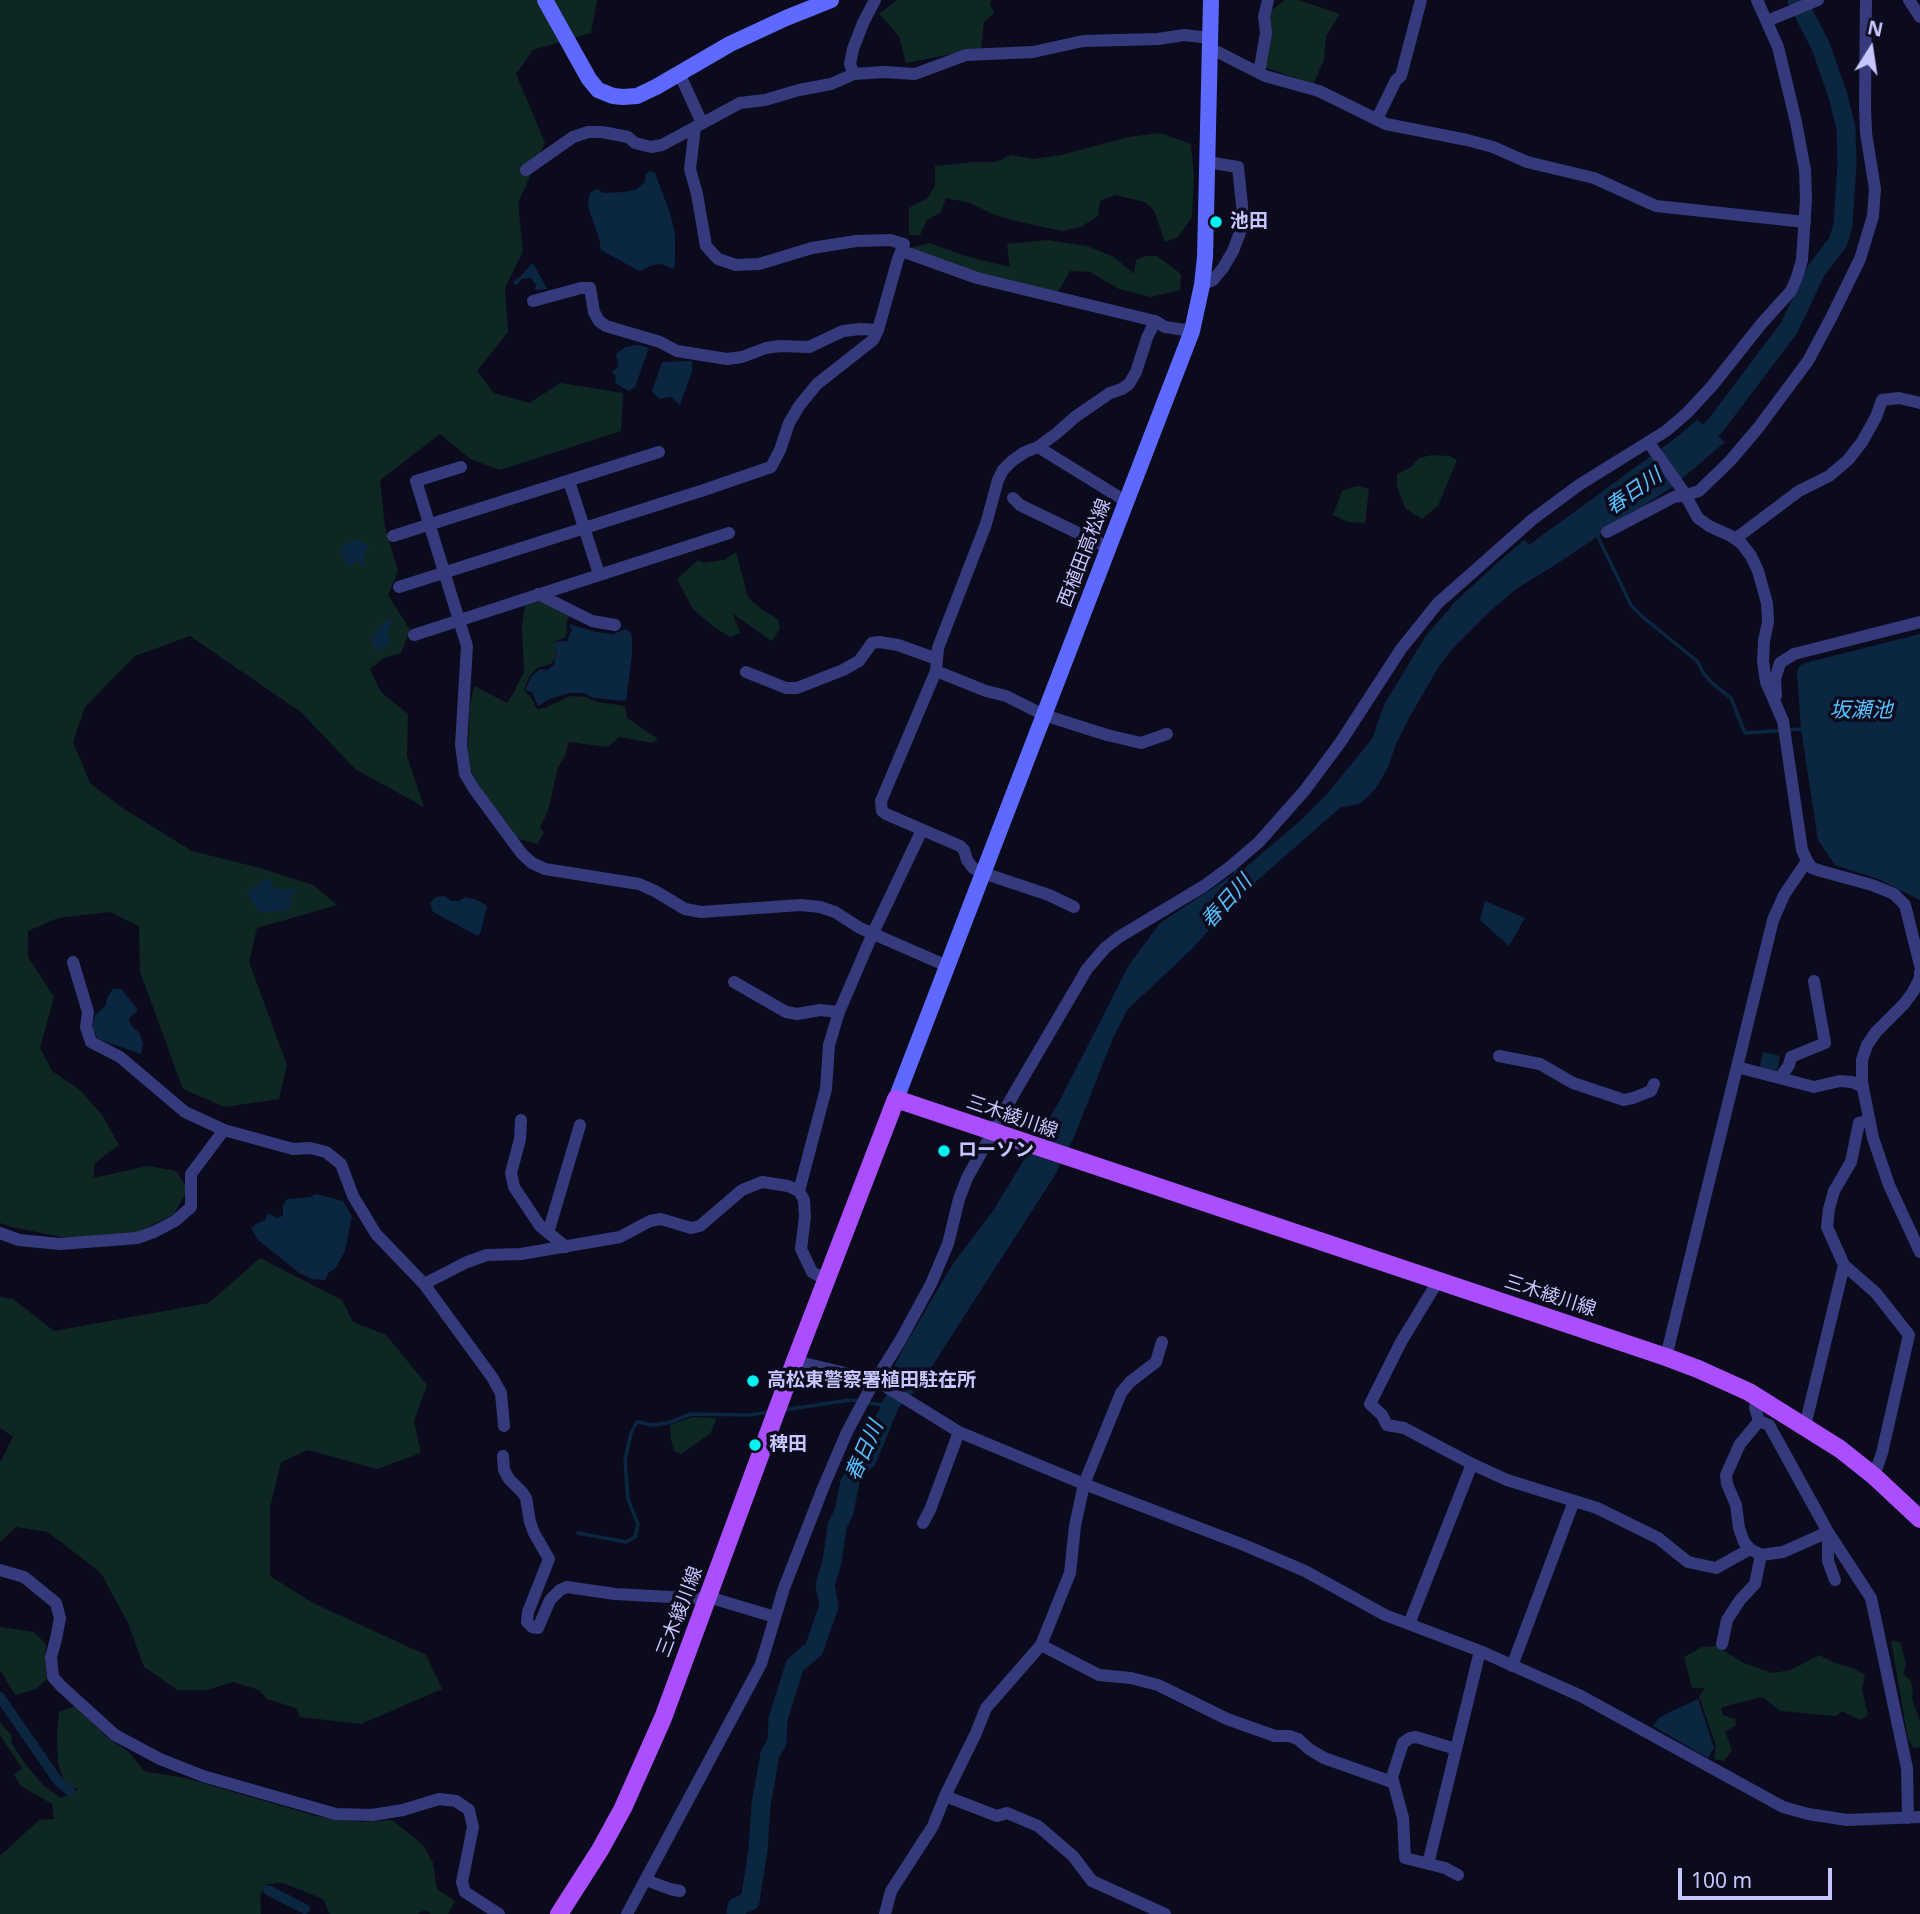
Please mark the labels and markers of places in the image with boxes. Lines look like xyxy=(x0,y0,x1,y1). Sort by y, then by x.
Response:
place label: 池田 xyxy=(1230,211,1268,233)
marker: 池田 xyxy=(1208,214,1224,230)
place label: ローソン xyxy=(958,1140,1034,1162)
marker: ローソン xyxy=(936,1143,952,1159)
place label: 高松東警察署植田駐在所 xyxy=(767,1370,976,1392)
marker: 高松東警察署植田駐在所 xyxy=(745,1373,761,1389)
place label: 稗田 xyxy=(769,1434,807,1456)
marker: 稗田 xyxy=(747,1437,763,1453)

